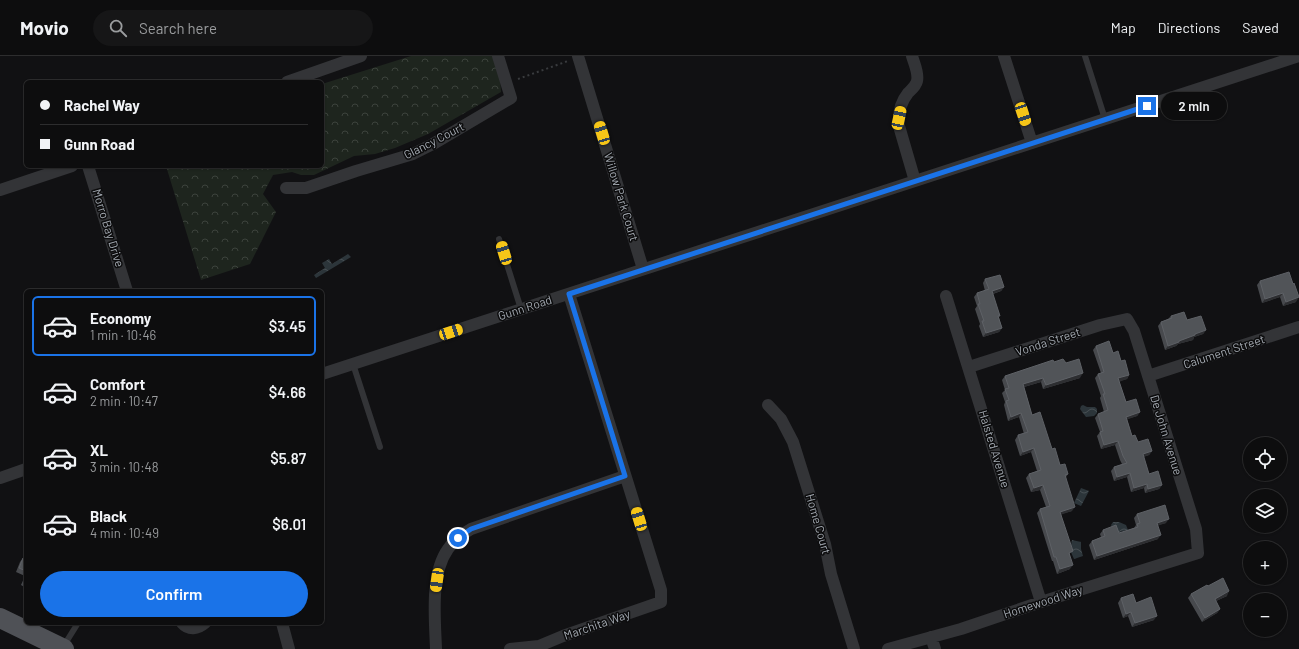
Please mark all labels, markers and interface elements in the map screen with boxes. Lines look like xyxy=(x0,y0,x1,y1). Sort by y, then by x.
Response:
search box xyxy=(93,10,373,46)
text: Movio xyxy=(20,16,69,39)
icon: search xyxy=(107,17,129,39)
text: Search here xyxy=(139,19,217,37)
text: Map xyxy=(1111,19,1136,36)
text: Directions xyxy=(1158,19,1220,36)
text: Saved xyxy=(1242,19,1279,36)
callout: 2 min xyxy=(1161,92,1227,120)
text: Rachel Way xyxy=(64,96,140,114)
route end xyxy=(1138,97,1156,115)
text: 2 min xyxy=(1179,98,1209,114)
car xyxy=(1014,101,1032,127)
car xyxy=(891,105,907,131)
street label: Glancy Court xyxy=(401,119,466,161)
car xyxy=(593,120,611,146)
text: Gunn Road xyxy=(64,135,135,153)
street label: Willow Park Court xyxy=(602,151,642,243)
street label: Morro Bay Drive xyxy=(90,187,127,268)
car xyxy=(495,240,513,266)
street label: Gunn Road xyxy=(496,292,553,322)
icon: car xyxy=(42,308,78,344)
text: Economy xyxy=(90,309,151,327)
text: $3.45 xyxy=(269,317,306,335)
car xyxy=(438,323,464,341)
street label: Vonda Street xyxy=(1014,324,1082,358)
text: 1 min · 10:46 xyxy=(90,327,156,343)
street label: Calument Street xyxy=(1181,331,1266,371)
icon: car xyxy=(42,374,78,410)
text: Comfort xyxy=(90,375,145,393)
text: $4.66 xyxy=(269,383,306,401)
text: 2 min · 10:47 xyxy=(90,393,158,409)
street label: De John Avenue xyxy=(1148,393,1186,477)
street label: Halsted Avenue xyxy=(977,408,1013,489)
map controls xyxy=(1243,437,1287,637)
button: locate xyxy=(1243,437,1287,481)
icon: car xyxy=(42,440,78,476)
text: XL xyxy=(90,441,108,459)
text: $5.87 xyxy=(270,449,306,467)
text: 3 min · 10:48 xyxy=(90,459,159,475)
button: layers xyxy=(1243,489,1287,533)
street label: Home Court xyxy=(804,492,834,556)
icon: car xyxy=(42,506,78,542)
car xyxy=(630,506,648,532)
text: Black xyxy=(90,507,127,525)
text: $6.01 xyxy=(272,515,306,533)
text: 4 min · 10:49 xyxy=(90,525,159,541)
route start xyxy=(449,529,467,547)
button: + xyxy=(1243,541,1287,585)
car xyxy=(429,567,445,593)
button: Confirm xyxy=(40,571,308,617)
street label: Homewood Way xyxy=(1001,582,1085,620)
button: − xyxy=(1243,593,1287,637)
street label: Marchita Way xyxy=(562,606,632,642)

